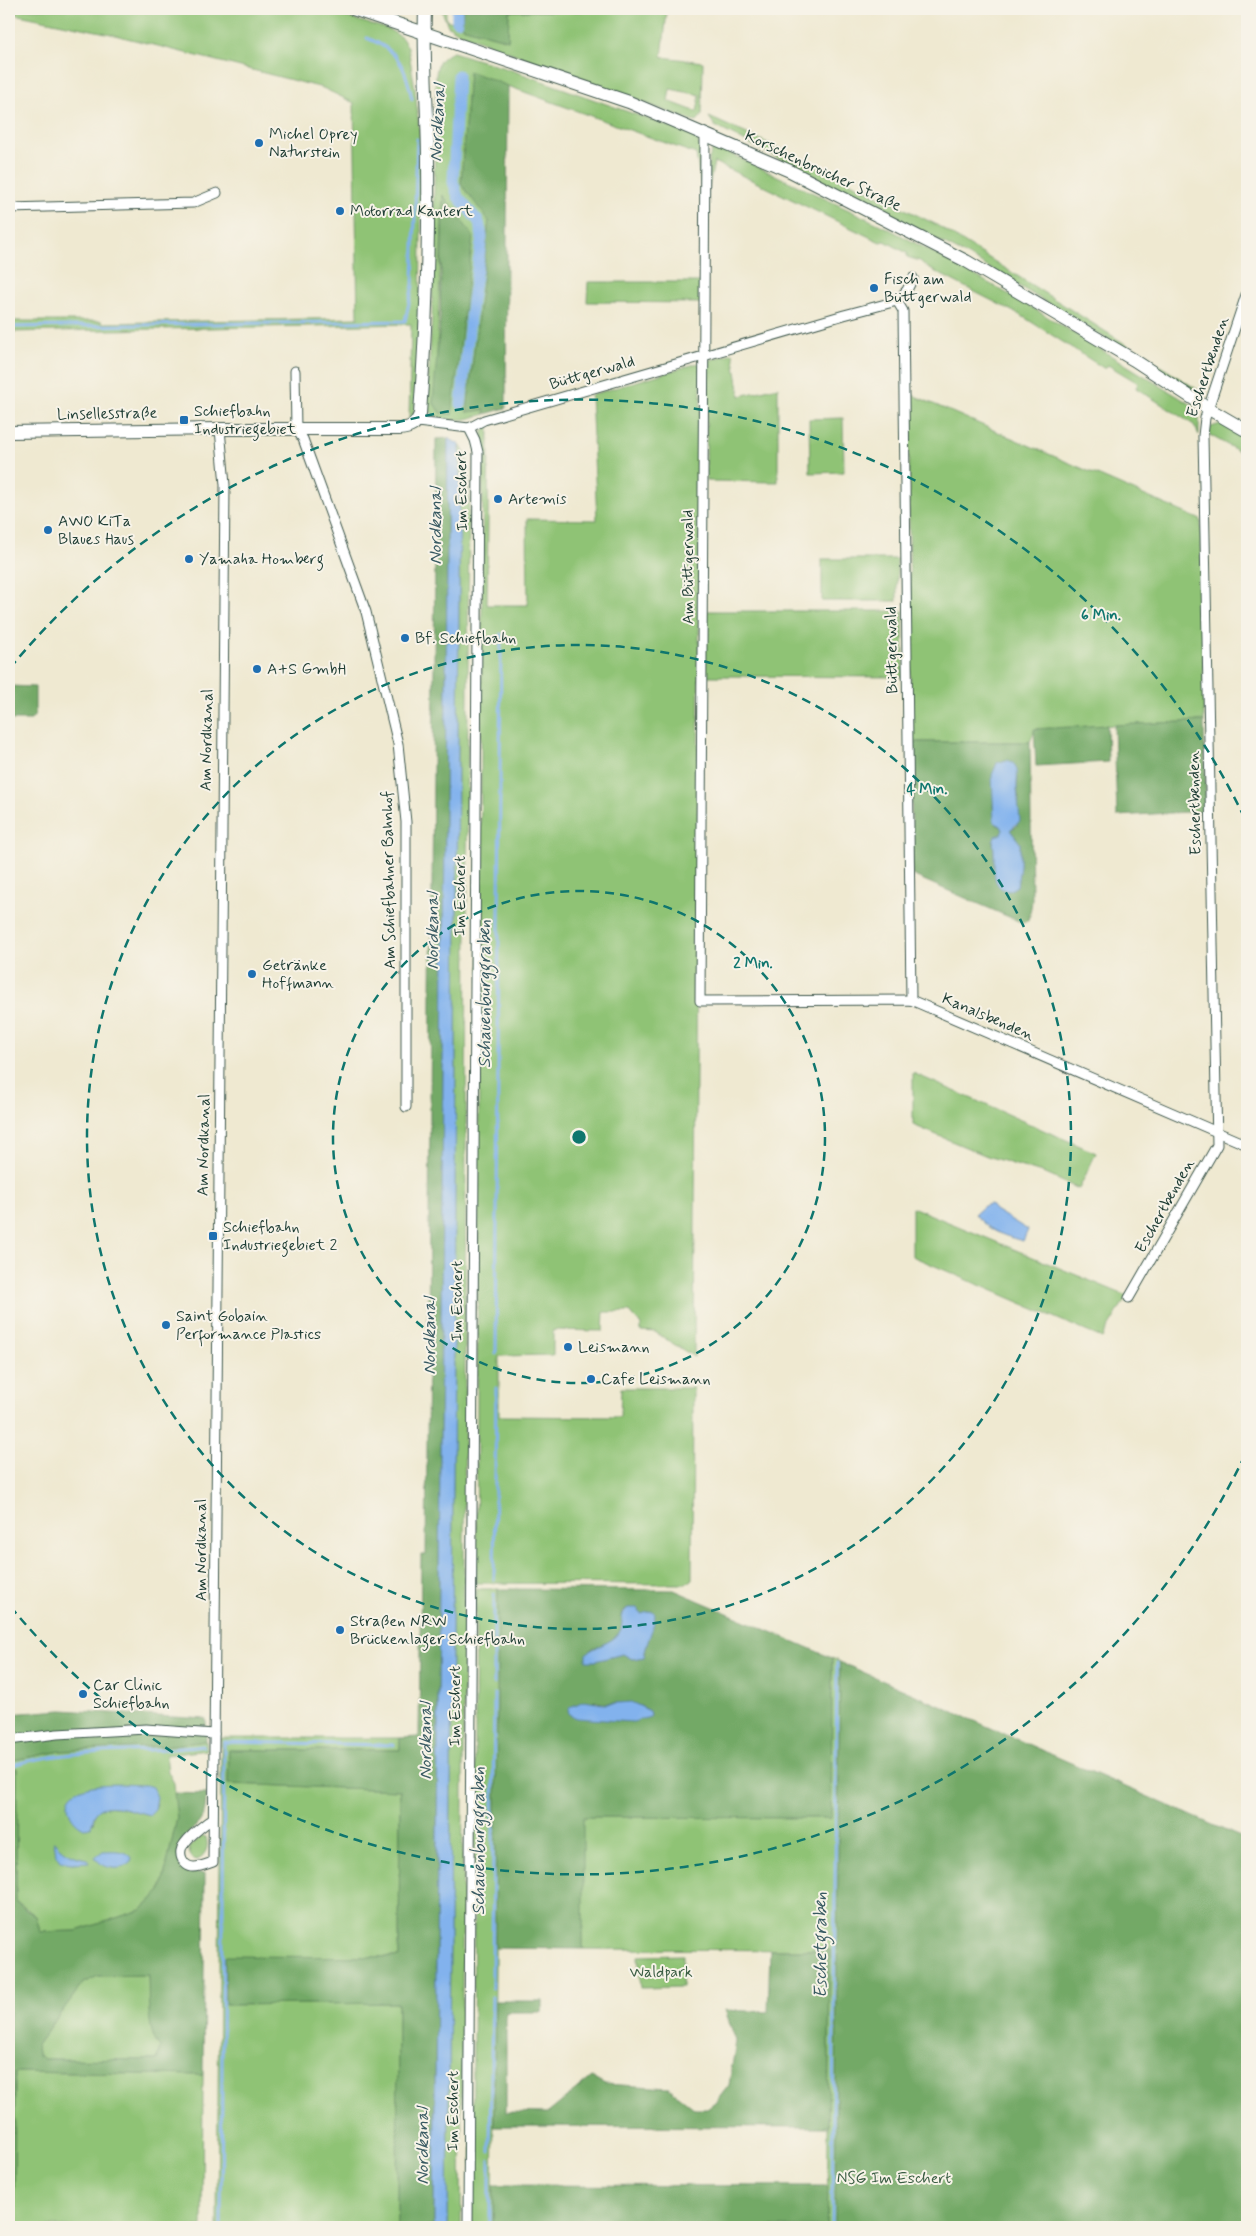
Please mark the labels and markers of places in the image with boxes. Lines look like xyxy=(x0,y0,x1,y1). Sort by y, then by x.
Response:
place label: Michel Oprey Naturstein xyxy=(269,124,358,163)
marker: Michel Oprey Naturstein xyxy=(253,137,265,149)
place label: Motorrad Kantert xyxy=(350,201,473,222)
marker: Motorrad Kantert xyxy=(334,205,346,217)
place label: Fisch am Büttgerwald xyxy=(884,269,972,308)
marker: Fisch am Büttgerwald xyxy=(868,282,880,294)
place label: Schiefbahn Industriegebiet xyxy=(194,401,297,441)
marker: Schiefbahn Industriegebiet xyxy=(178,414,190,426)
place label: Artemis xyxy=(508,489,566,510)
marker: Artemis xyxy=(492,493,504,505)
place label: AWO KiTa Blaues Haus xyxy=(58,511,134,550)
marker: AWO KiTa Blaues Haus xyxy=(42,524,54,536)
place label: Yamaha Homberg xyxy=(199,549,324,571)
marker: Yamaha Homberg xyxy=(183,553,195,565)
place label: Bf. Schiefbahn xyxy=(415,628,516,649)
marker: Bf. Schiefbahn xyxy=(399,632,411,644)
place label: A+S GmbH xyxy=(267,659,346,680)
marker: A+S GmbH xyxy=(251,663,263,675)
place label: Getränke Hoffmann xyxy=(262,955,334,994)
marker: Getränke Hoffmann xyxy=(246,968,258,980)
centre of rings xyxy=(570,1128,588,1146)
place label: Schiefbahn Industriegebiet 2 xyxy=(223,1217,337,1257)
marker: Schiefbahn Industriegebiet 2 xyxy=(207,1230,219,1242)
place label: Saint Gobain Performance Plastics xyxy=(176,1306,321,1347)
marker: Saint Gobain Performance Plastics xyxy=(160,1319,172,1331)
place label: Leismann xyxy=(578,1337,650,1358)
marker: Leismann xyxy=(562,1341,574,1353)
place label: Cafe Leismann xyxy=(601,1369,710,1390)
marker: Cafe Leismann xyxy=(585,1373,597,1385)
place label: Straßen NRW Brückenlager Schiefbahn xyxy=(350,1611,525,1651)
marker: Straßen NRW Brückenlager Schiefbahn xyxy=(334,1624,346,1636)
place label: Car Clinic Schiefbahn xyxy=(93,1675,170,1714)
marker: Car Clinic Schiefbahn xyxy=(77,1688,89,1700)

